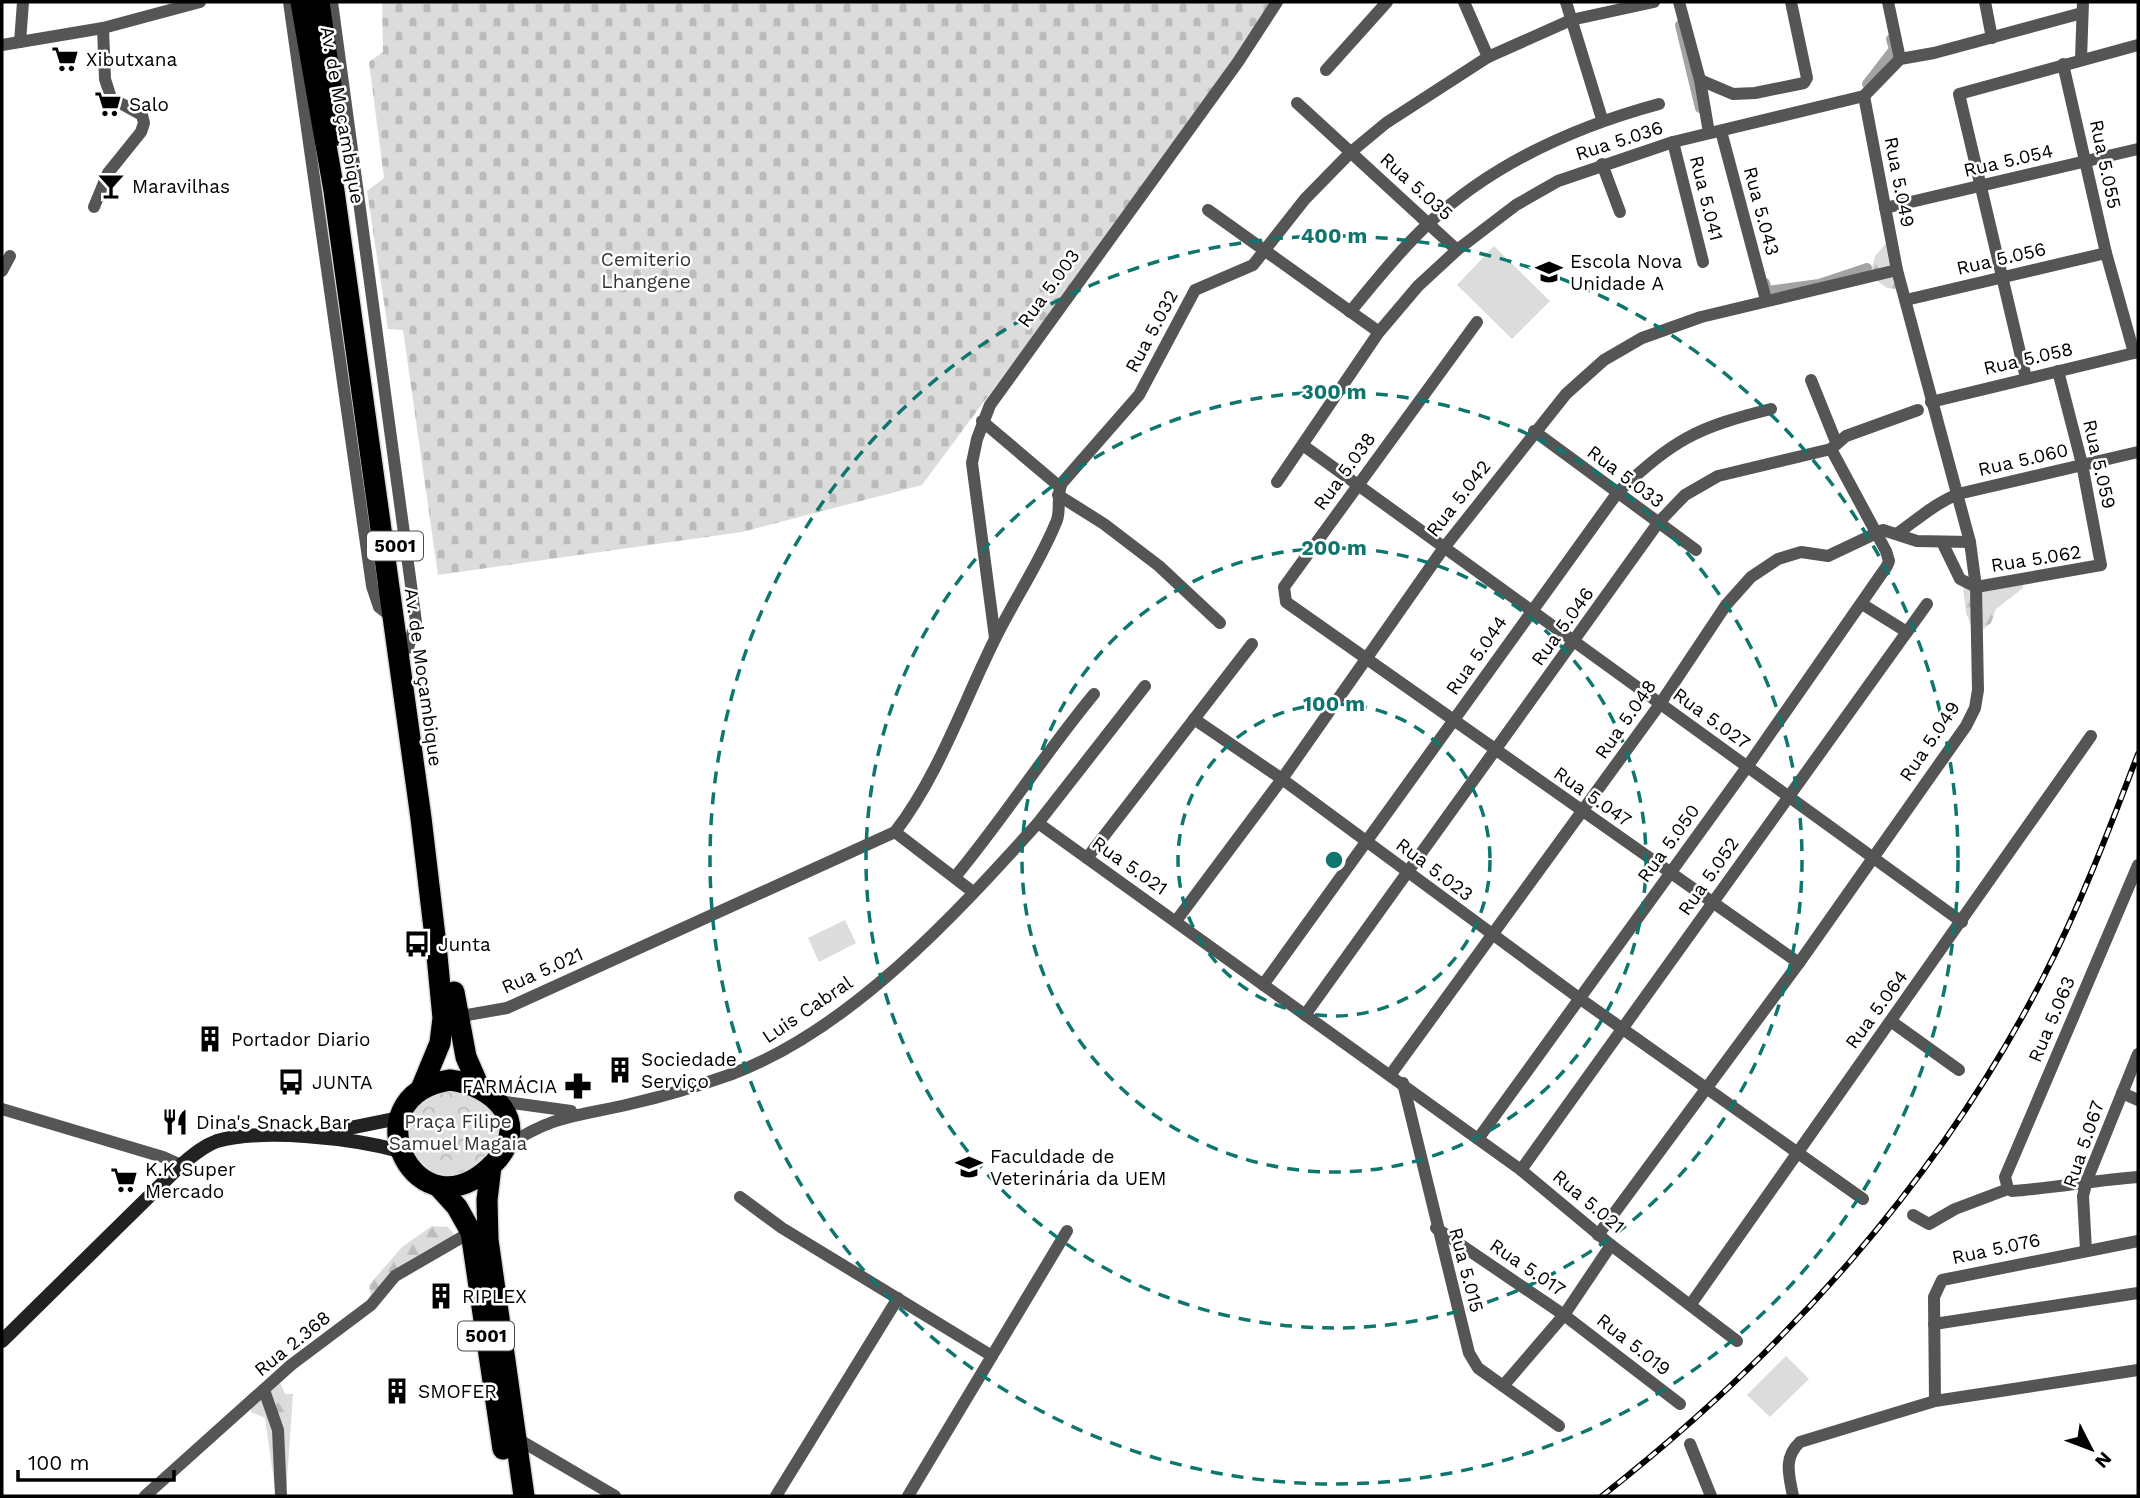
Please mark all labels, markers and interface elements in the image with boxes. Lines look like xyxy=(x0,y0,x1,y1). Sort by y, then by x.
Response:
street label: Av. de Moçambique xyxy=(316,25,369,206)
supermarket icon: Xibutxana xyxy=(50,44,80,74)
place label: Xibutxana xyxy=(86,48,178,71)
supermarket icon: Salo xyxy=(93,89,123,119)
place label: Salo xyxy=(129,93,169,116)
street label: Rua 5.036 xyxy=(1572,116,1666,165)
street label: Rua 5.055 xyxy=(2085,117,2126,211)
street label: Rua 5.049 xyxy=(1879,135,1920,229)
street label: Rua 5.054 xyxy=(1961,139,2055,182)
street label: Rua 5.035 xyxy=(1375,148,1458,225)
street label: Rua 5.041 xyxy=(1685,153,1728,243)
street label: Rua 5.043 xyxy=(1739,164,1784,258)
bar icon: Maravilhas xyxy=(96,171,126,201)
place label: Maravilhas xyxy=(132,175,230,198)
text: 400 m xyxy=(1301,223,1367,248)
street label: Rua 5.056 xyxy=(1954,237,2048,280)
street label: Rua 5.003 xyxy=(1012,245,1084,332)
park label: Cemiterio Lhangene xyxy=(601,248,691,293)
place label: Escola Nova Unidade A xyxy=(1570,250,1683,295)
school or university icon: Escola Nova Unidade A xyxy=(1534,257,1564,287)
street label: Rua 5.032 xyxy=(1120,286,1183,376)
street label: Rua 5.058 xyxy=(1981,337,2075,380)
text: 300 m xyxy=(1301,379,1367,404)
street label: Rua 5.059 xyxy=(2078,417,2121,511)
street label: Rua 5.038 xyxy=(1308,428,1380,515)
street label: Rua 5.060 xyxy=(1976,438,2070,481)
street label: Rua 5.033 xyxy=(1583,440,1669,513)
street label: Rua 5.042 xyxy=(1421,455,1496,541)
road number: 5001 xyxy=(367,532,423,560)
text: 200 m xyxy=(1301,535,1367,560)
street label: Rua 5.062 xyxy=(1989,540,2083,577)
street label: Rua 5.046 xyxy=(1526,582,1599,670)
street label: Av. de Moçambique xyxy=(400,586,447,768)
street label: Rua 5.044 xyxy=(1441,611,1512,699)
street label: Rua 5.048 xyxy=(1590,675,1661,763)
street label: Rua 5.027 xyxy=(1669,683,1755,754)
text: 100 m xyxy=(1303,691,1365,716)
street label: Rua 5.049 xyxy=(1894,697,1965,786)
street label: Rua 5.047 xyxy=(1549,761,1636,832)
street label: Rua 5.050 xyxy=(1632,800,1705,887)
street label: Rua 5.021 xyxy=(1088,831,1172,900)
street label: Rua 5.023 xyxy=(1392,833,1478,906)
street label: Rua 5.052 xyxy=(1673,833,1744,920)
centre of rings xyxy=(1322,848,1346,872)
bus stop icon: Junta xyxy=(402,929,432,959)
place label: Junta xyxy=(438,933,491,956)
street label: Rua 5.021 xyxy=(498,942,587,999)
street label: Rua 5.064 xyxy=(1840,965,1913,1053)
street label: Luis Cabral xyxy=(758,971,857,1048)
street label: Rua 5.063 xyxy=(2023,973,2080,1066)
building icon: Portador Diario xyxy=(195,1024,225,1054)
place label: Portador Diario xyxy=(231,1028,370,1051)
place label: Sociedade Serviço xyxy=(641,1048,737,1093)
building icon: Sociedade Serviço xyxy=(605,1055,635,1085)
bus stop icon: JUNTA xyxy=(276,1067,306,1097)
place label: JUNTA xyxy=(312,1071,373,1094)
pharmacy icon: FARMÁCIA xyxy=(563,1071,593,1101)
place label: FARMÁCIA xyxy=(462,1075,557,1098)
street label: Rua 5.067 xyxy=(2058,1098,2109,1191)
restaurant icon: Dina's Snack Bar xyxy=(160,1107,190,1137)
park label: Praça Filipe Samuel Magaia xyxy=(389,1110,528,1155)
place label: Dina's Snack Bar xyxy=(196,1111,350,1134)
place label: Faculdade de Veterinária da UEM xyxy=(990,1145,1166,1190)
school or university icon: Faculdade de Veterinária da UEM xyxy=(954,1152,984,1182)
place label: K.K Super Mercado xyxy=(145,1158,236,1203)
supermarket icon: K.K Super Mercado xyxy=(109,1165,139,1195)
street label: Rua 5.021 xyxy=(1548,1165,1629,1238)
street label: Rua 5.015 xyxy=(1444,1225,1489,1315)
street label: Rua 5.076 xyxy=(1950,1228,2042,1269)
street label: Rua 5.017 xyxy=(1485,1234,1570,1301)
building icon: RIPLEX xyxy=(426,1281,456,1311)
place label: RIPLEX xyxy=(462,1285,527,1308)
street label: Rua 2.368 xyxy=(250,1306,335,1381)
street label: Rua 5.019 xyxy=(1592,1308,1675,1380)
road number: 5001 xyxy=(458,1322,514,1350)
building icon: SMOFER xyxy=(382,1376,412,1406)
place label: SMOFER xyxy=(418,1380,497,1403)
north arrow xyxy=(2056,1414,2126,1484)
scale bar xyxy=(18,1438,173,1482)
text: N xyxy=(2090,1447,2117,1473)
text: 100 m xyxy=(28,1450,90,1475)

